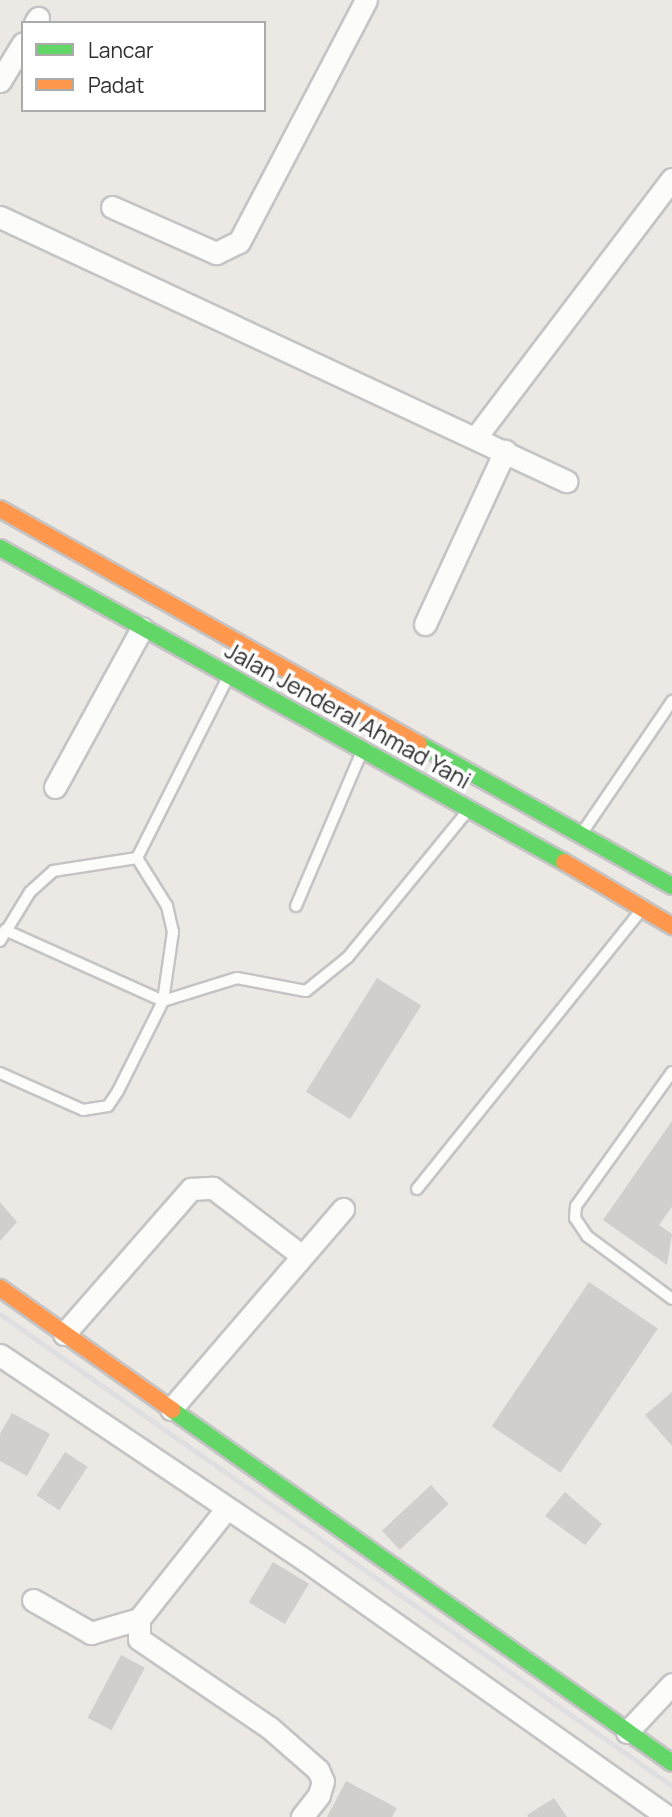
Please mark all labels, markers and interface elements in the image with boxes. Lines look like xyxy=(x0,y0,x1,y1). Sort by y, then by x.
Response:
legend xyxy=(21,21,266,112)
text: Lancar xyxy=(88,36,154,64)
text: Padat xyxy=(88,71,144,99)
street label: Jalan Jenderal Ahmad Yani xyxy=(220,636,476,794)

